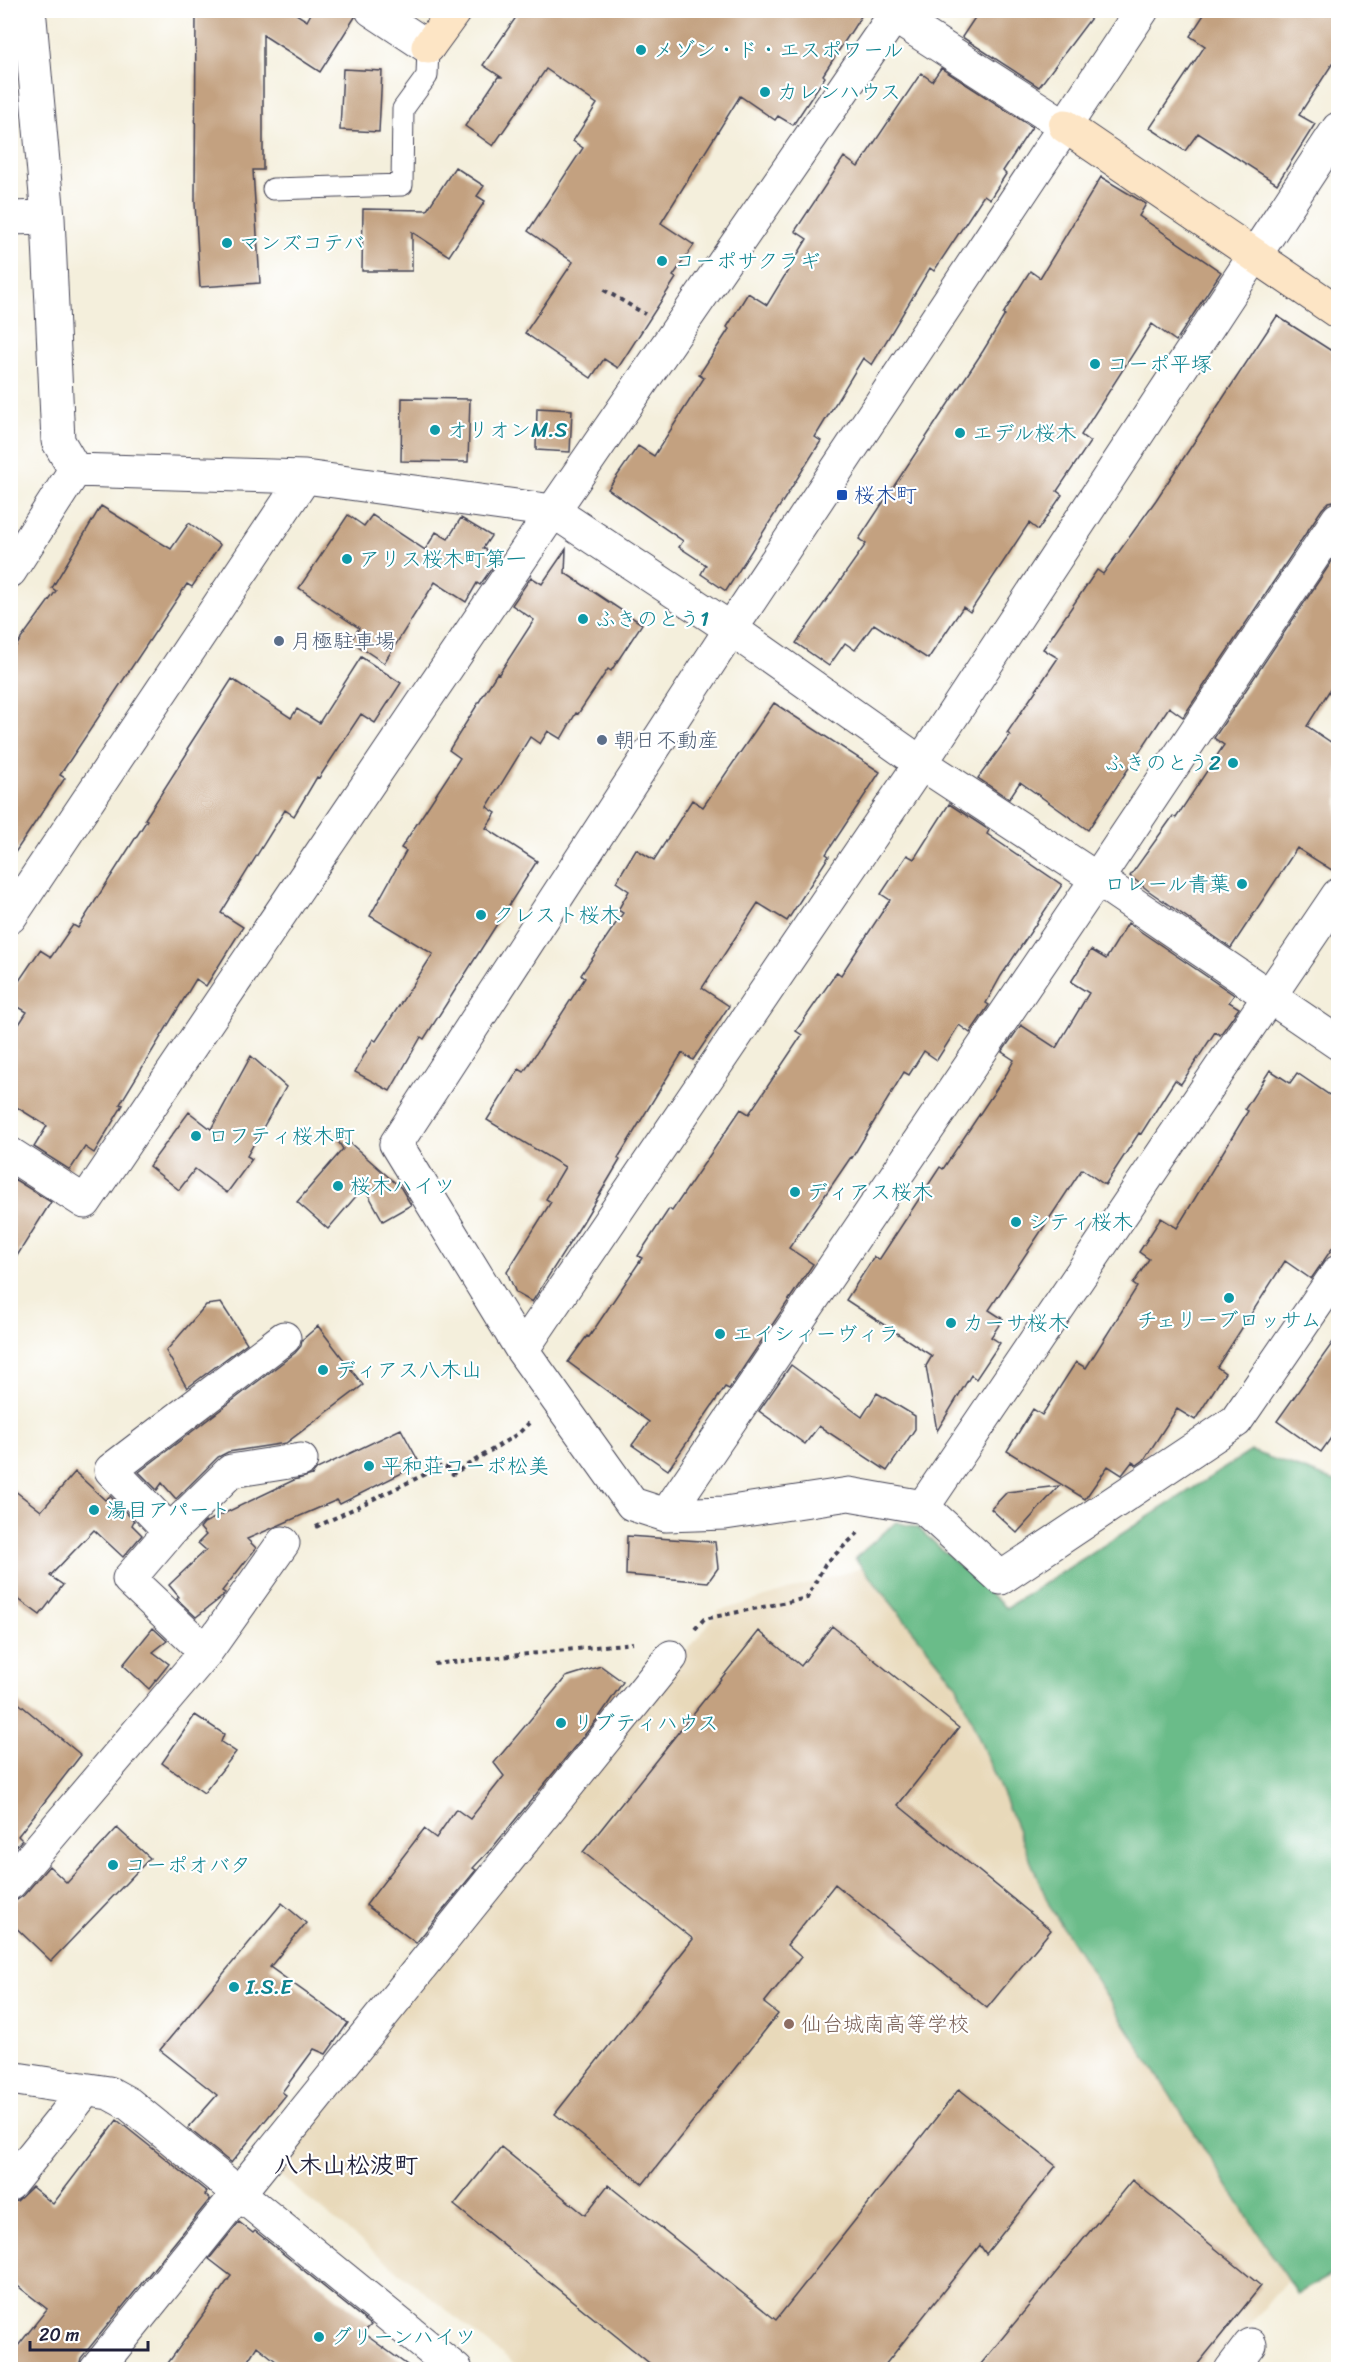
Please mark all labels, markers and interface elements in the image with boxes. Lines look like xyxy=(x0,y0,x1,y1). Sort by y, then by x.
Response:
place label: メゾン・ド・エスポワール xyxy=(653,31,904,69)
marker: メゾン・ド・エスポワール xyxy=(634,43,648,57)
place label: カレンハウス xyxy=(777,73,901,111)
marker: カレンハウス xyxy=(758,85,772,99)
place label: マンズコテバ xyxy=(239,224,364,262)
marker: マンズコテバ xyxy=(220,236,234,250)
place label: コーポサクラギ xyxy=(674,242,820,280)
marker: コーポサクラギ xyxy=(655,254,669,268)
place label: コーポ平塚 xyxy=(1107,345,1212,383)
marker: コーポ平塚 xyxy=(1088,357,1102,371)
place label: オリオンM.S xyxy=(447,411,568,449)
place label: エデル桜木 xyxy=(972,414,1077,452)
marker: オリオンM.S xyxy=(428,423,442,437)
marker: エデル桜木 xyxy=(953,426,967,440)
place label: 桜木町 xyxy=(854,476,917,514)
marker: 桜木町 xyxy=(835,488,849,502)
place label: アリス桜木町第一 xyxy=(359,540,527,578)
marker: アリス桜木町第一 xyxy=(340,552,354,566)
place label: ふきのとう1 xyxy=(595,600,709,638)
marker: ふきのとう1 xyxy=(576,612,590,626)
place label: 月極駐車場 xyxy=(291,622,396,660)
marker: 月極駐車場 xyxy=(272,634,286,648)
place label: 朝日不動産 xyxy=(614,721,719,759)
marker: 朝日不動産 xyxy=(595,733,609,747)
place label: ふきのとう2 xyxy=(1104,744,1221,782)
marker: ふきのとう2 xyxy=(1226,756,1240,770)
place label: ロレール青葉 xyxy=(1104,865,1230,903)
marker: ロレール青葉 xyxy=(1235,877,1249,891)
place label: クレスト桜木 xyxy=(493,896,621,934)
marker: クレスト桜木 xyxy=(474,908,488,922)
place label: ロフティ桜木町 xyxy=(208,1117,355,1155)
marker: ロフティ桜木町 xyxy=(189,1129,203,1143)
place label: 桜木ハイツ xyxy=(350,1167,455,1205)
place label: ディアス桜木 xyxy=(807,1173,933,1211)
marker: 桜木ハイツ xyxy=(331,1179,345,1193)
marker: ディアス桜木 xyxy=(788,1185,802,1199)
place label: シティ桜木 xyxy=(1028,1203,1133,1241)
marker: シティ桜木 xyxy=(1009,1215,1023,1229)
marker: チェリーブロッサム xyxy=(1222,1291,1236,1305)
place label: チェリーブロッサム xyxy=(1136,1301,1322,1339)
place label: カーサ桜木 xyxy=(963,1304,1069,1342)
place label: エイシィーヴィラ xyxy=(732,1315,900,1353)
marker: カーサ桜木 xyxy=(944,1316,958,1330)
marker: エイシィーヴィラ xyxy=(713,1327,727,1341)
place label: ディアス八木山 xyxy=(335,1351,482,1389)
marker: ディアス八木山 xyxy=(316,1363,330,1377)
place label: 平和荘コーポ松美 xyxy=(381,1447,549,1485)
marker: 平和荘コーポ松美 xyxy=(362,1459,376,1473)
place label: 湯目アパート xyxy=(106,1491,231,1529)
marker: 湯目アパート xyxy=(87,1503,101,1517)
place label: リブティハウス xyxy=(573,1704,719,1742)
marker: リブティハウス xyxy=(554,1716,568,1730)
place label: コーポオバタ xyxy=(125,1846,251,1884)
marker: コーポオバタ xyxy=(106,1858,120,1872)
place label: I.S.E xyxy=(245,1968,293,2006)
marker: I.S.E xyxy=(227,1980,241,1994)
place label: 仙台城南高等学校 xyxy=(801,2005,969,2043)
marker: 仙台城南高等学校 xyxy=(782,2017,796,2031)
district label: 八木山松波町 xyxy=(274,2144,418,2186)
scale bar xyxy=(30,2314,148,2352)
place label: グリーンハイツ xyxy=(331,2318,476,2356)
text: 20 m xyxy=(39,2319,79,2351)
marker: グリーンハイツ xyxy=(312,2330,326,2344)

